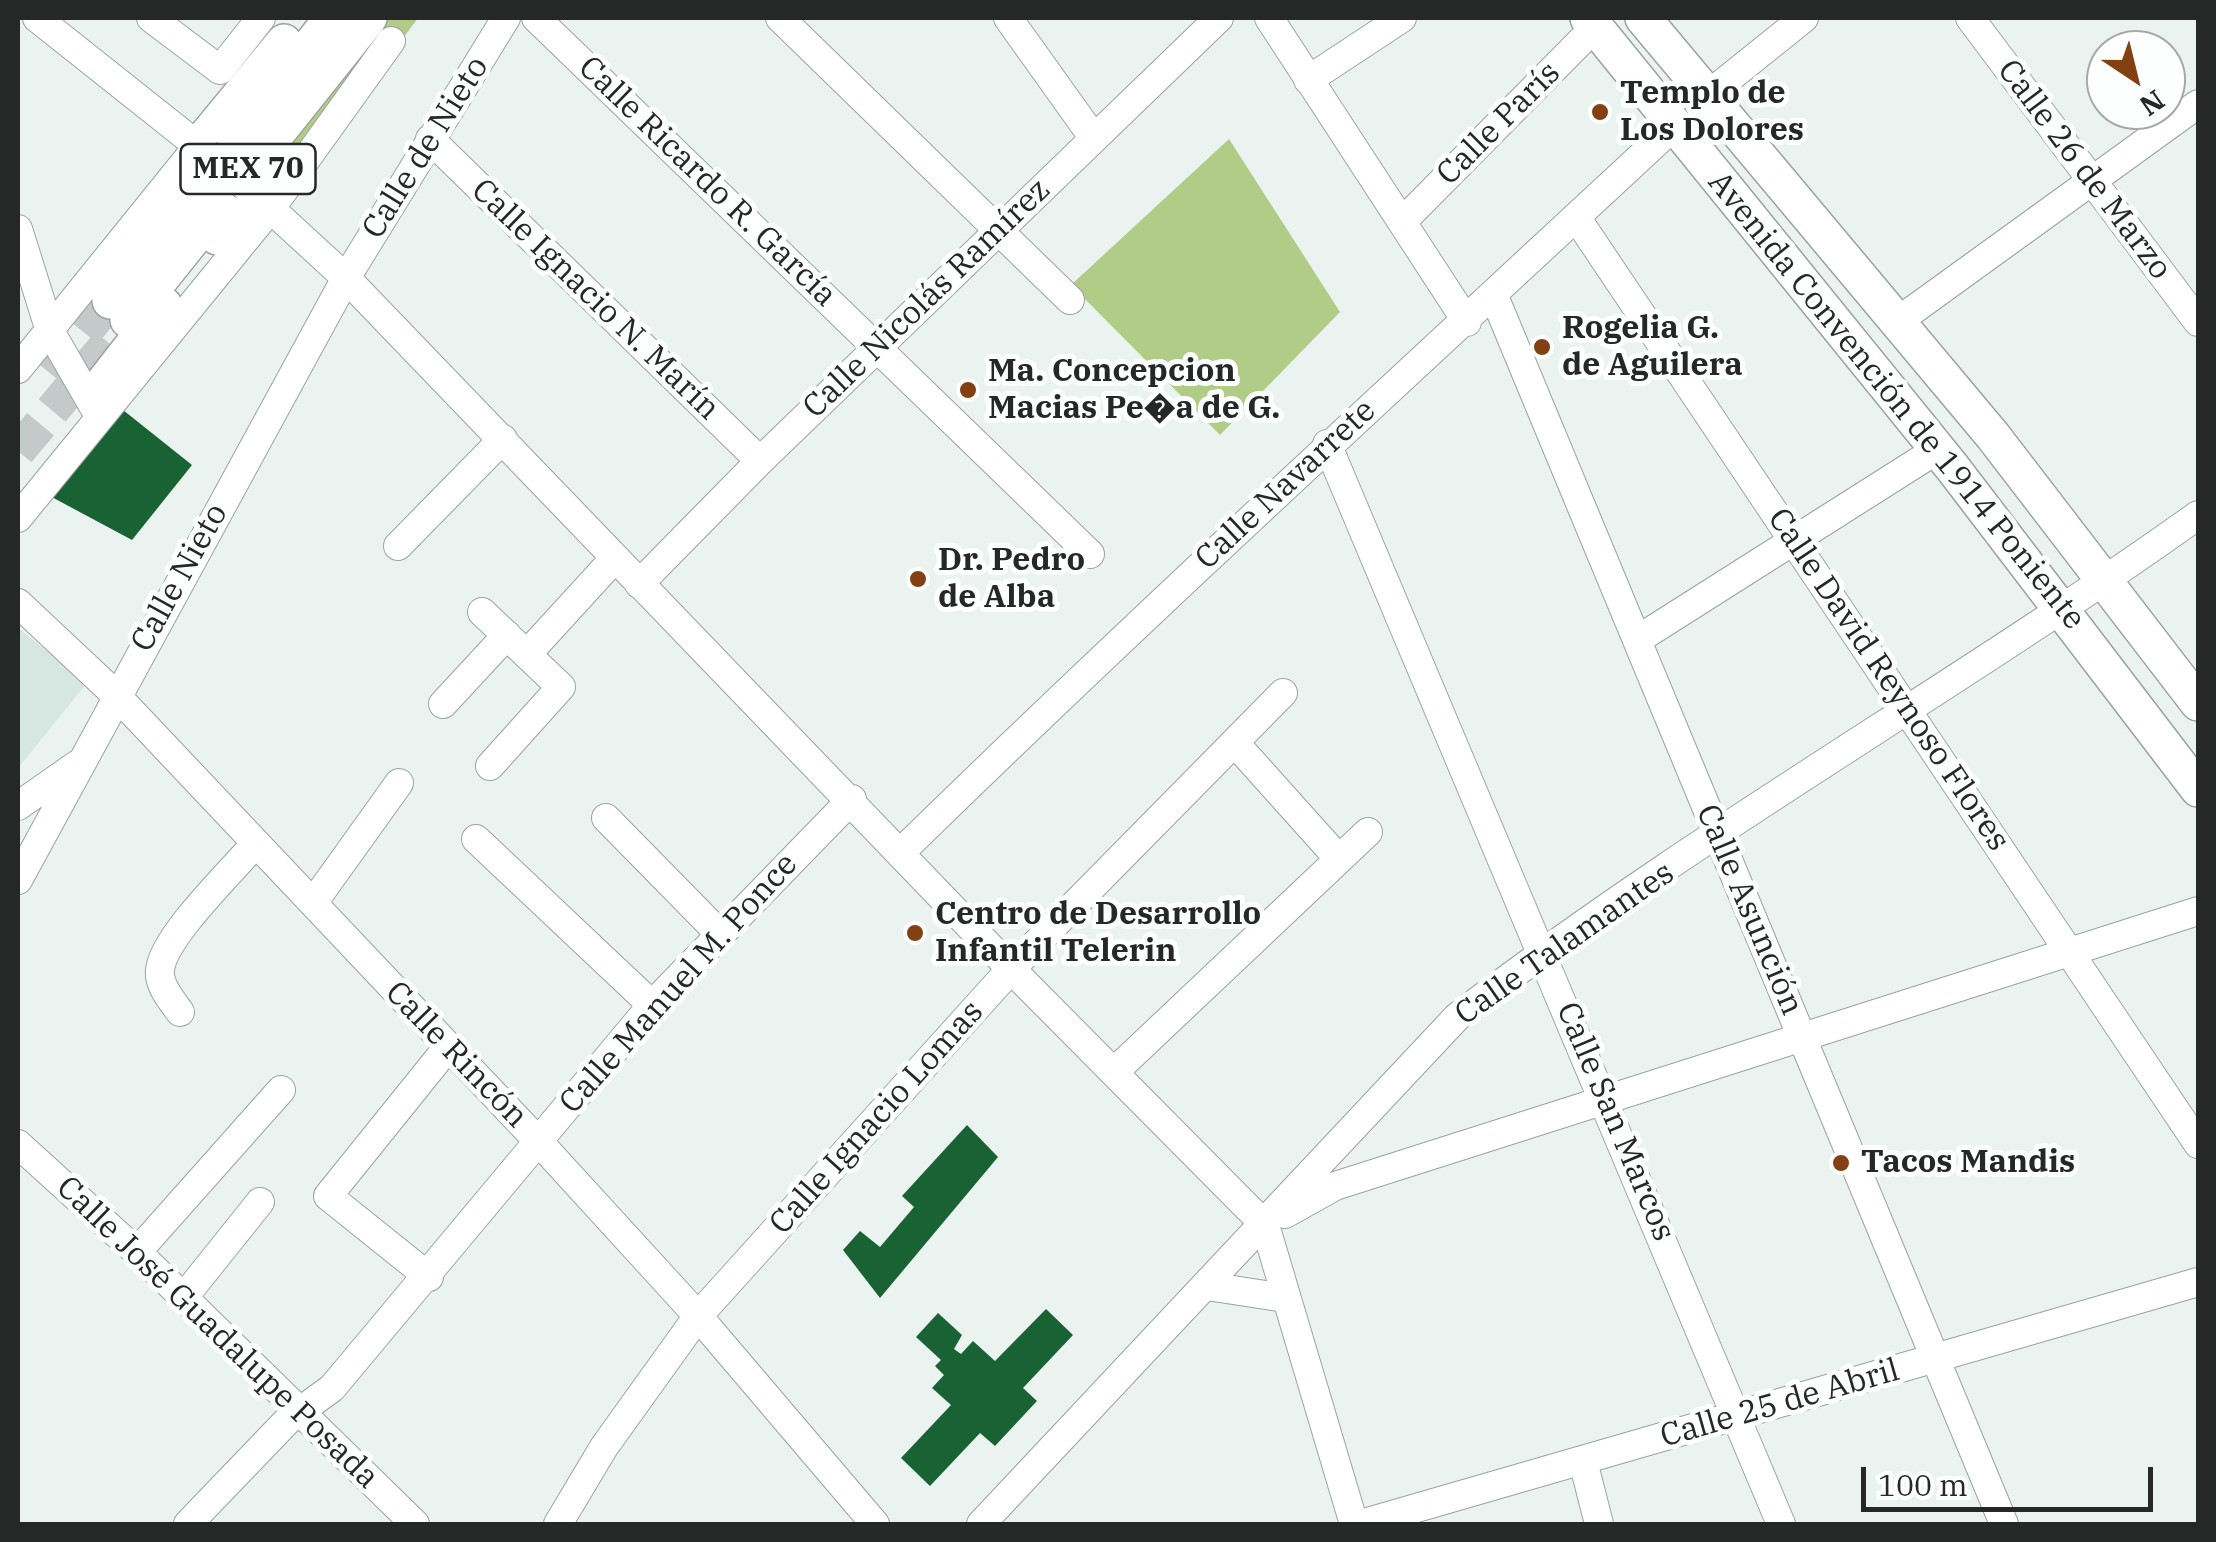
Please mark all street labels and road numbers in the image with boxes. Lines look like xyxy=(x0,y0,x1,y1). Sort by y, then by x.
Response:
street label: Calle Ricardo R. García xyxy=(570,49,844,315)
street label: Calle de Nieto xyxy=(355,50,497,246)
street label: Calle 26 de Marzo xyxy=(1989,53,2179,287)
street label: Calle París xyxy=(1429,54,1569,194)
road number: MEX 70 xyxy=(180,144,316,194)
street label: Avenida Convención de 1914 Poniente xyxy=(1699,164,2093,638)
street label: Calle Nicolás Ramírez xyxy=(796,171,1058,427)
street label: Calle Ignacio N. Marín xyxy=(463,172,727,428)
street label: Calle Navarrete xyxy=(1188,392,1384,578)
street label: Calle Nieto xyxy=(124,497,236,659)
street label: Calle David Reynoso Flores xyxy=(1759,502,2017,858)
street label: Calle Asunción xyxy=(1687,799,1811,1021)
street label: Calle Manuel M. Ponce xyxy=(552,846,806,1122)
street label: Calle Talamantes xyxy=(1448,854,1682,1034)
street label: Calle Rincón xyxy=(377,974,535,1136)
street label: Calle Ignacio Lomas xyxy=(762,993,992,1243)
street label: Calle San Marcos xyxy=(1547,997,1683,1247)
street label: Calle José Guadalupe Posada xyxy=(48,1169,386,1497)
street label: Calle 25 de Abril xyxy=(1656,1352,1904,1456)

